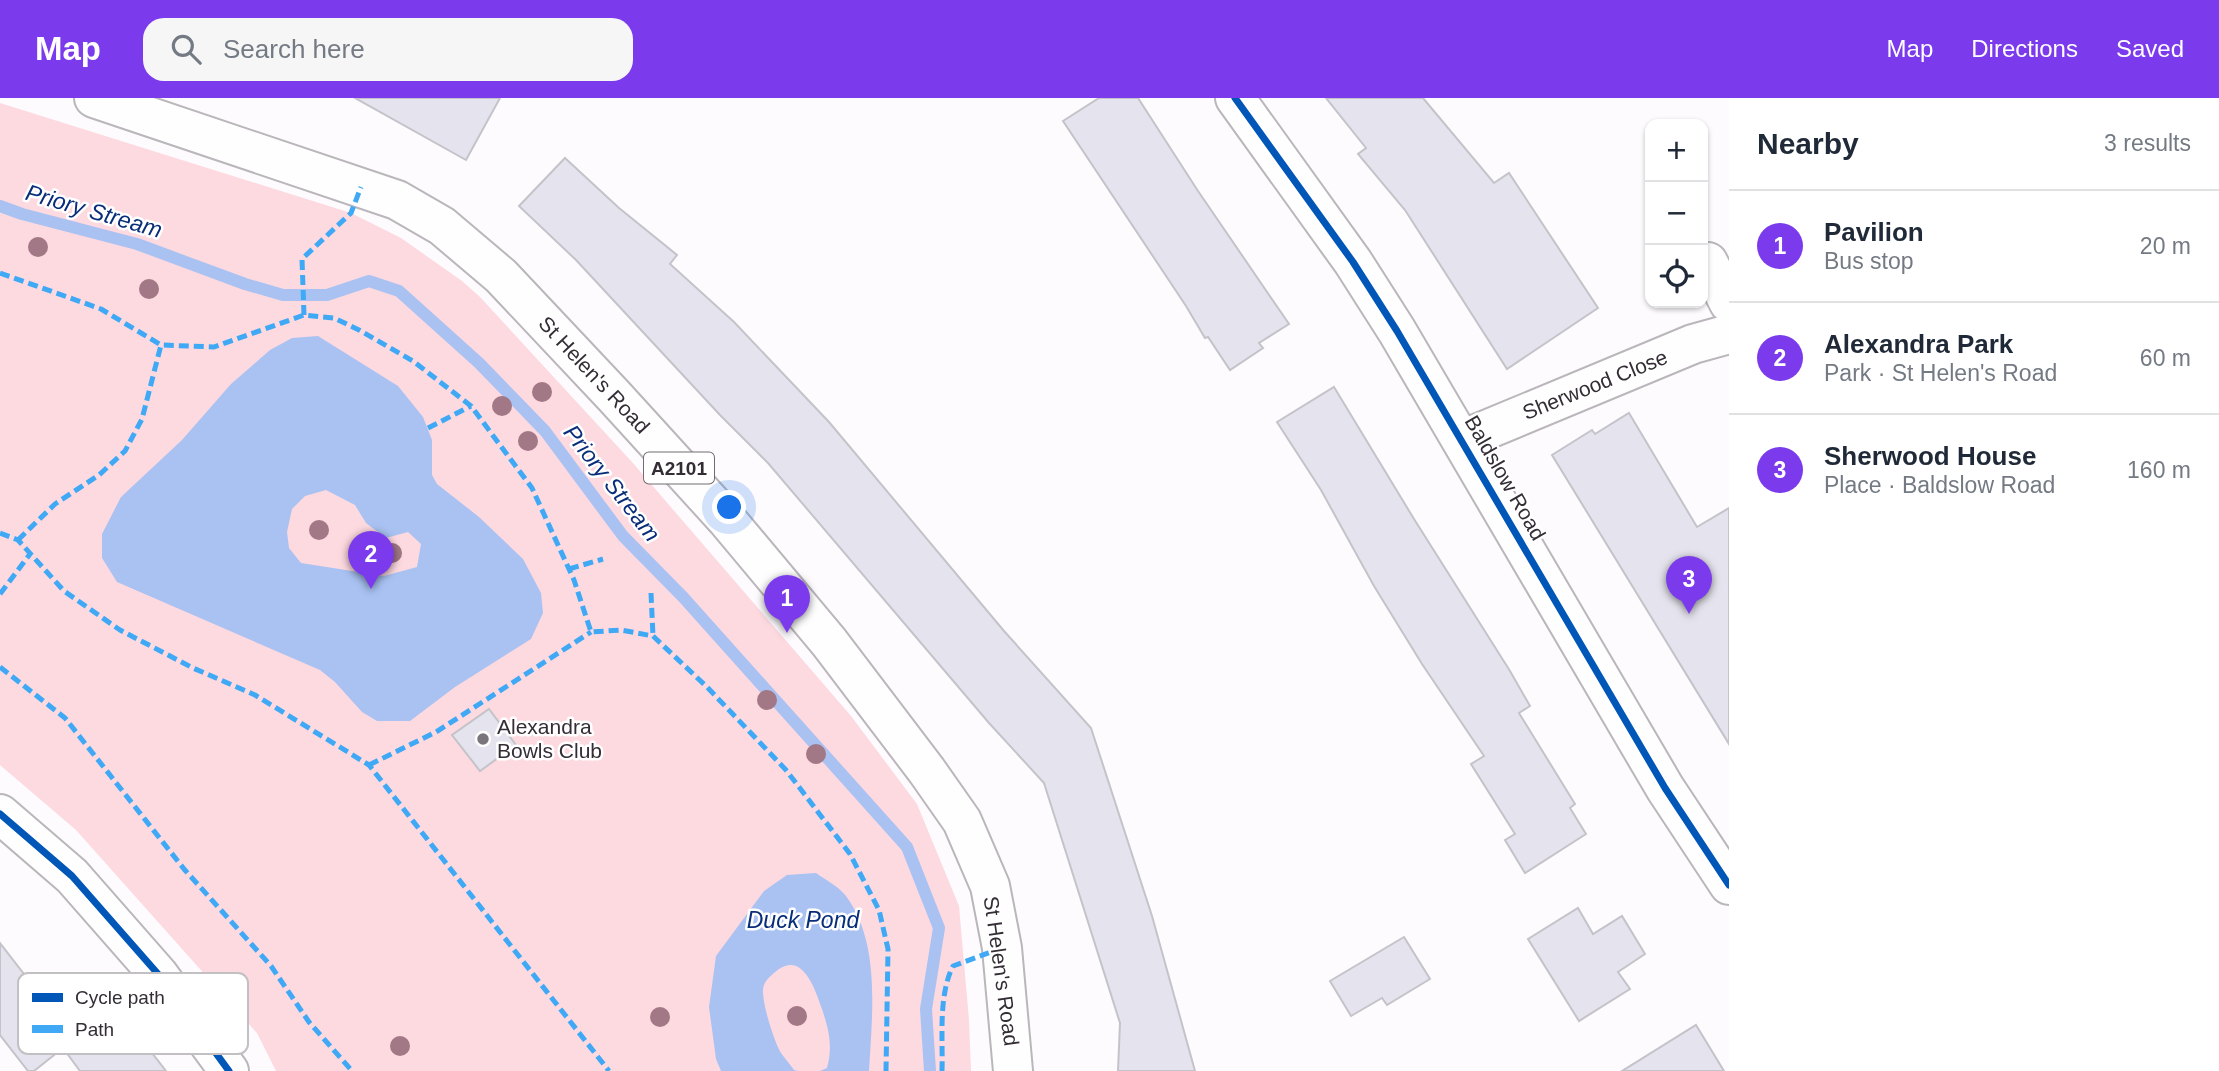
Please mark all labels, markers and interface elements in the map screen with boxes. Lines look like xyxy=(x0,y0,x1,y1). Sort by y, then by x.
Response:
search box xyxy=(143,18,633,81)
text: Map xyxy=(35,30,101,67)
icon: search xyxy=(167,30,205,68)
text: Search here xyxy=(223,34,365,64)
text: Map xyxy=(1887,35,1933,62)
text: Directions xyxy=(1971,35,2078,62)
text: Saved xyxy=(2116,35,2184,62)
map controls xyxy=(1645,119,1708,308)
button: + xyxy=(1645,119,1708,182)
text: Nearby xyxy=(1757,127,1859,160)
text: 3 results xyxy=(2104,130,2191,156)
water label: Priory Stream xyxy=(23,179,165,243)
button: − xyxy=(1645,182,1708,245)
text: Pavilion xyxy=(1824,217,1924,247)
text: 1 xyxy=(1774,233,1786,259)
text: 20 m xyxy=(2140,233,2191,259)
button: locate xyxy=(1645,245,1708,308)
text: Bus stop xyxy=(1824,248,1914,274)
street label: St Helen's Road xyxy=(534,312,654,438)
text: Alexandra Park xyxy=(1824,329,2013,359)
street label: Sherwood Close xyxy=(1519,345,1671,424)
text: 2 xyxy=(1774,345,1786,371)
text: 60 m xyxy=(2140,345,2191,371)
text: Park · St Helen's Road xyxy=(1824,360,2057,386)
street label: Baldslow Road xyxy=(1460,411,1550,544)
water label: Priory Stream xyxy=(558,420,666,546)
text: Sherwood House xyxy=(1824,441,2036,471)
road number: A2101 xyxy=(644,452,714,484)
text: 3 xyxy=(1774,457,1786,483)
text: 160 m xyxy=(2127,457,2191,483)
text: Place · Baldslow Road xyxy=(1824,472,2055,498)
your location xyxy=(712,490,746,524)
pin: 2 xyxy=(348,531,394,589)
pin: 3 xyxy=(1666,556,1712,614)
pin: 1 xyxy=(764,575,810,633)
place label: Alexandra Bowls Club xyxy=(497,715,602,762)
marker: Alexandra Bowls Club xyxy=(475,731,491,747)
street label: St Helen's Road xyxy=(980,895,1023,1047)
water label: Duck Pond xyxy=(747,907,860,933)
legend xyxy=(18,973,248,1054)
text: Cycle path xyxy=(75,987,165,1008)
text: Path xyxy=(75,1019,114,1040)

